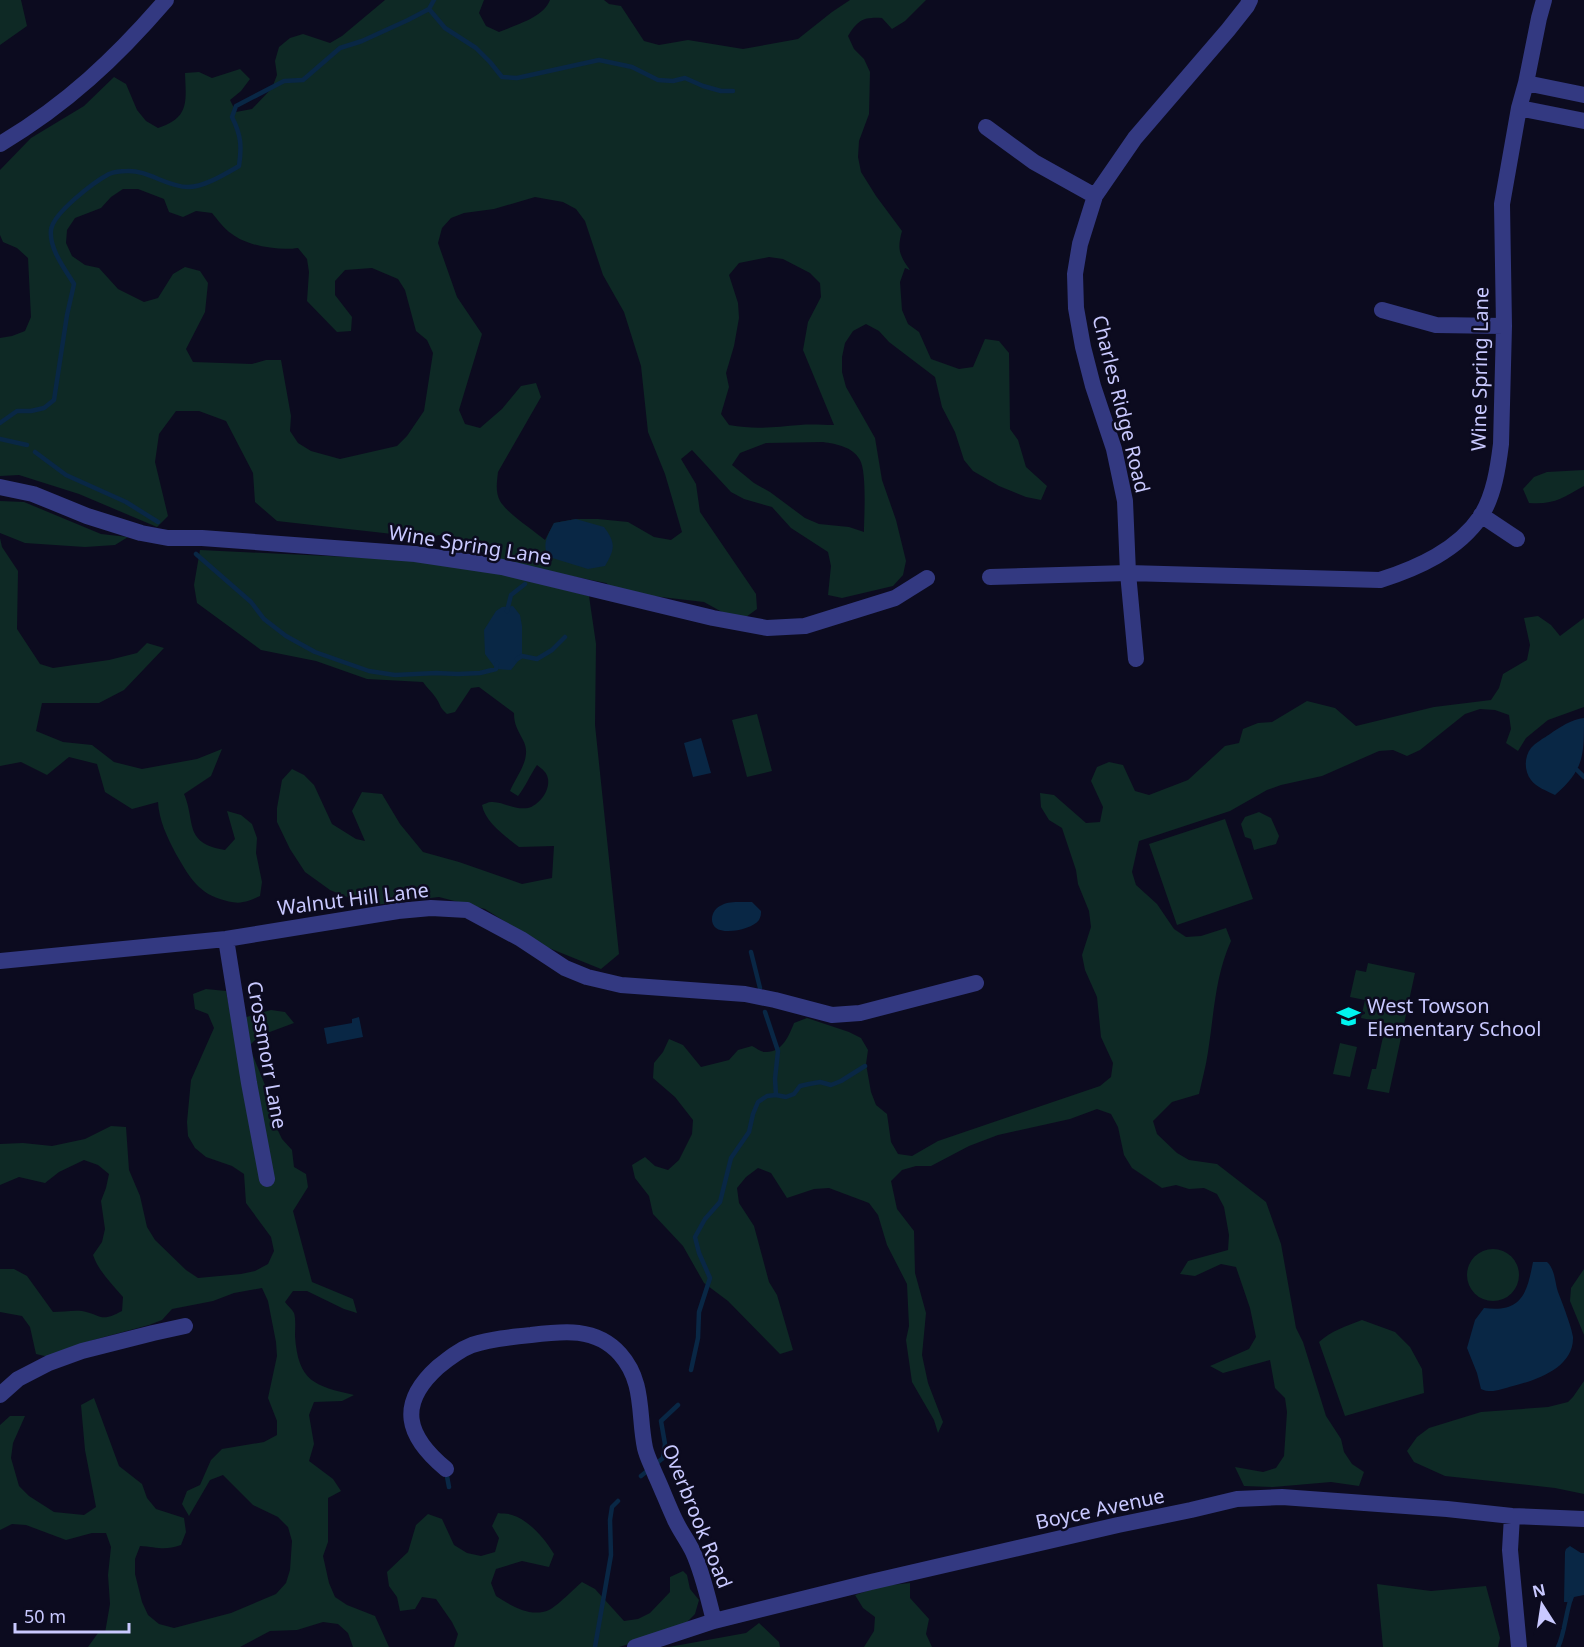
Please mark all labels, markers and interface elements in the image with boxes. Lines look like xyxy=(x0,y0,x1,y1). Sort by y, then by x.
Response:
street label: Wine Spring Lane xyxy=(1465,287,1494,451)
street label: Charles Ridge Road xyxy=(1086,312,1157,496)
street label: Wine Spring Lane xyxy=(387,518,553,571)
street label: Walnut Hill Lane xyxy=(276,876,430,921)
street label: Crossmorr Lane xyxy=(241,979,294,1131)
place label: West Towson Elementary School xyxy=(1367,992,1541,1042)
school or university icon: West Towson Elementary School xyxy=(1336,1004,1362,1030)
street label: Overbrook Road xyxy=(656,1440,739,1592)
street label: Boyce Avenue xyxy=(1033,1482,1167,1535)
north arrow xyxy=(1512,1575,1572,1635)
text: N xyxy=(1530,1578,1548,1602)
scale bar xyxy=(15,1596,129,1634)
text: 50 m xyxy=(24,1604,66,1628)

